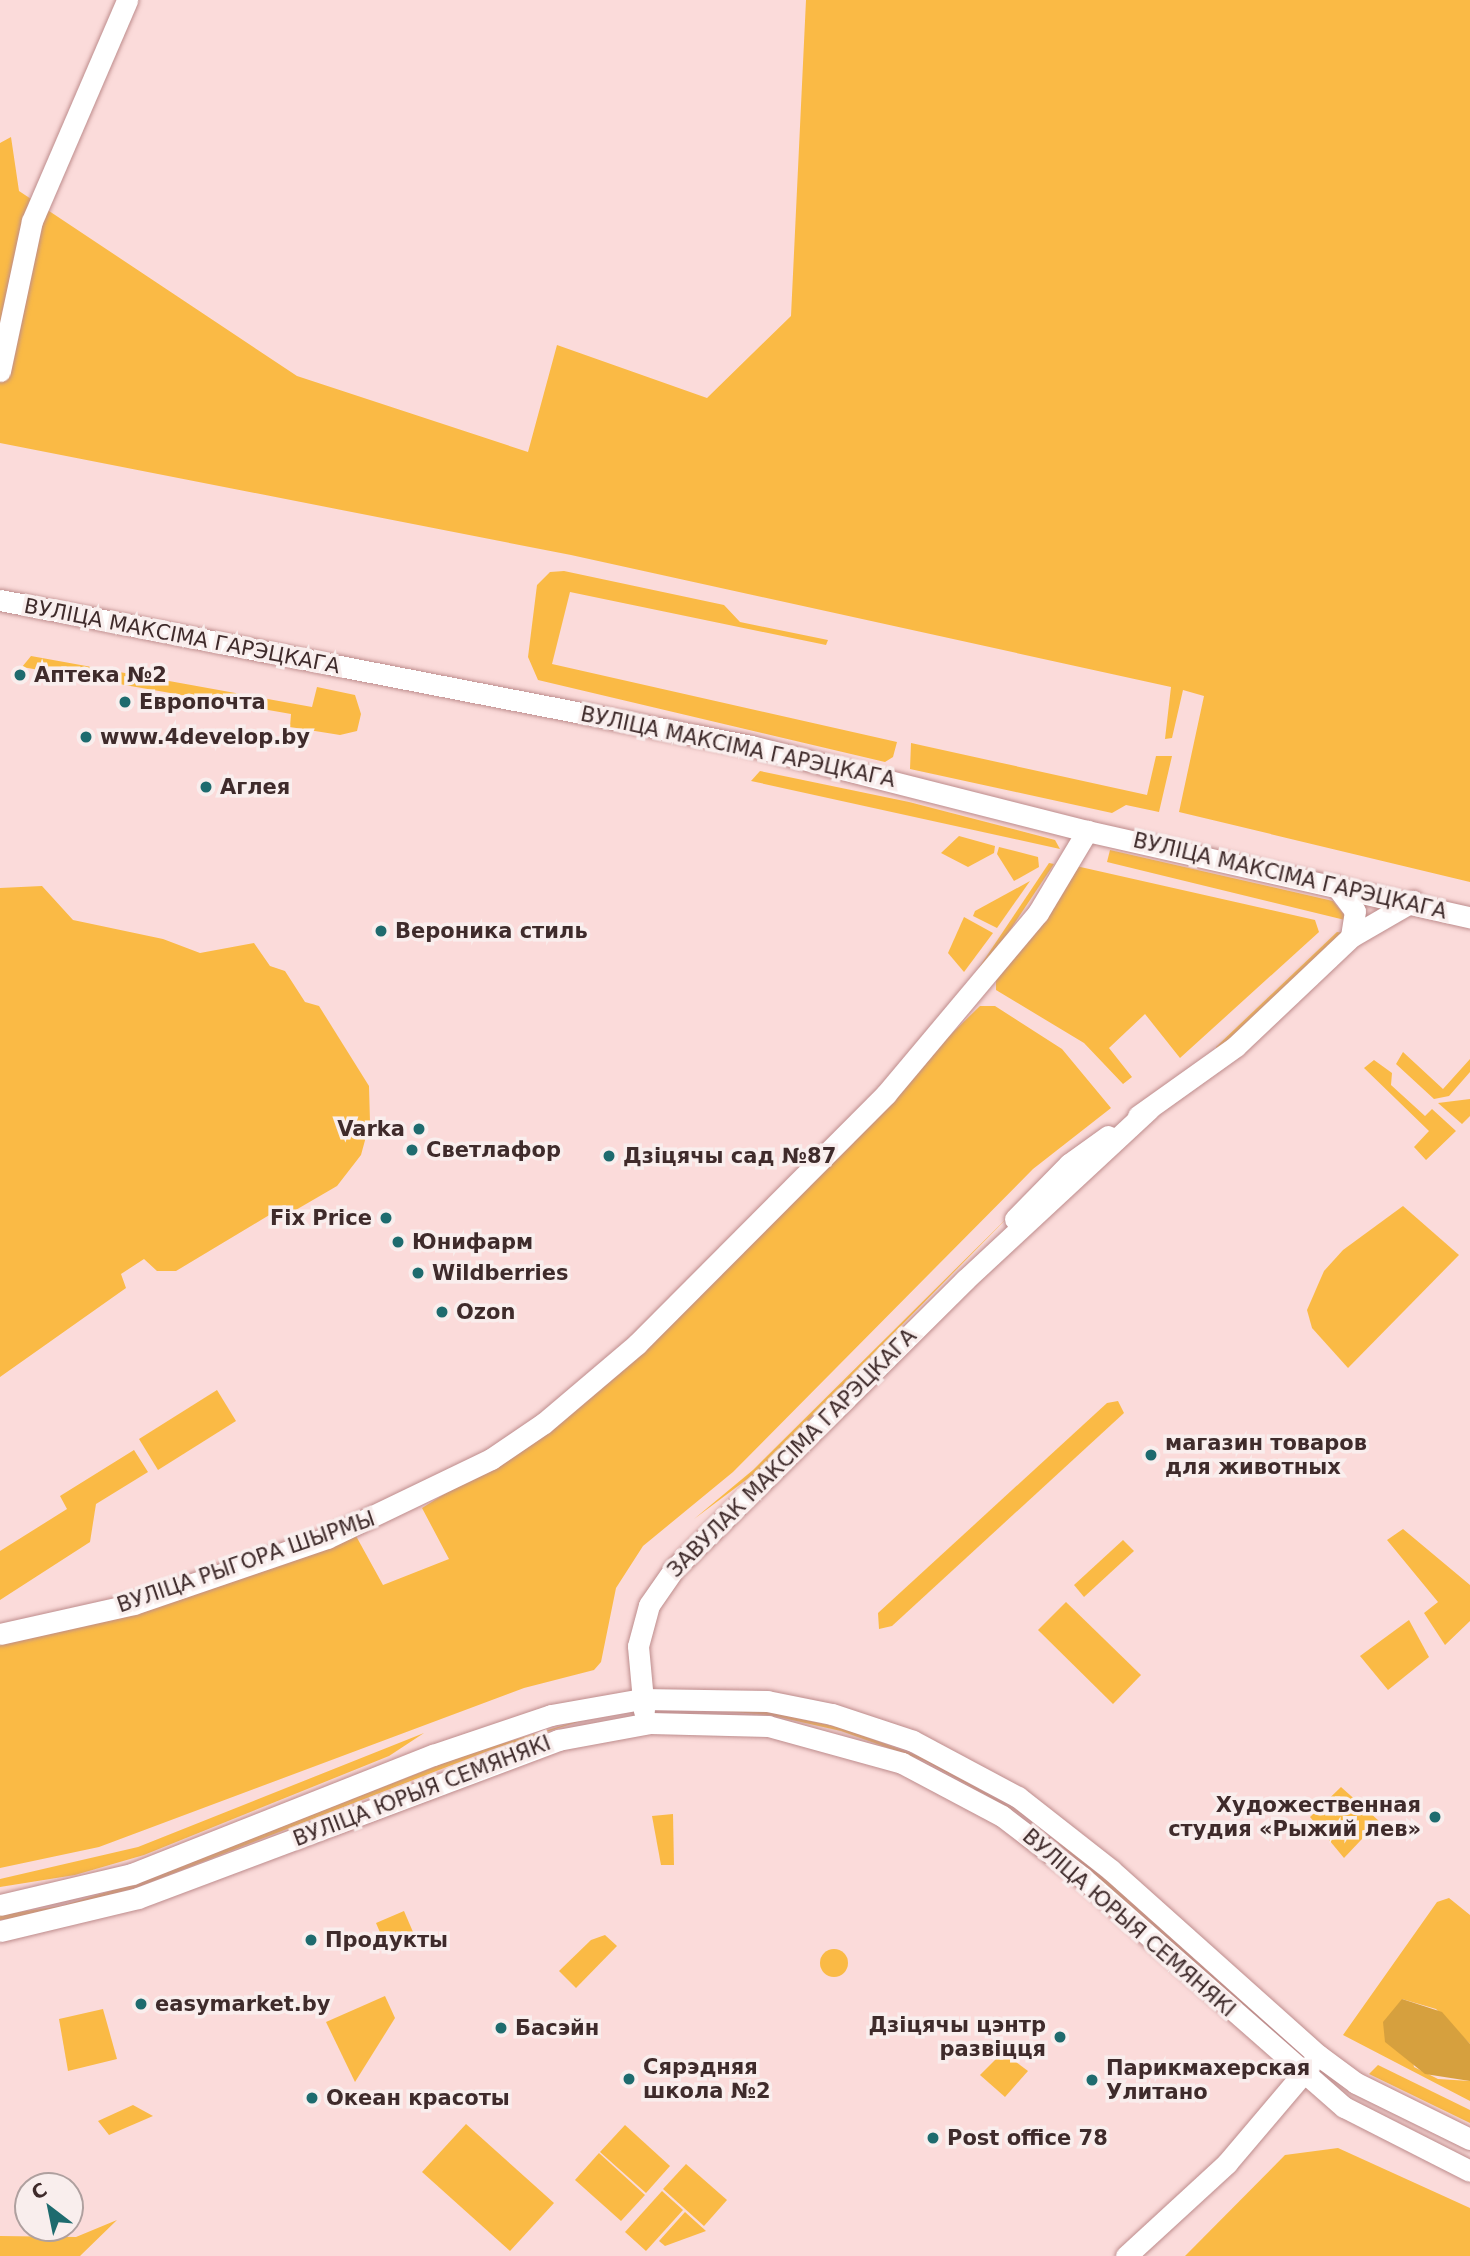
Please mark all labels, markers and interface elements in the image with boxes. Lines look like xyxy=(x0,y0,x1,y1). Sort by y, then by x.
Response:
street label: ВУЛІЦА МАКСІМА ГАРЭЦКАГА xyxy=(22,593,342,679)
place label: Аптека №2 xyxy=(34,662,167,688)
marker: Аптека №2 xyxy=(12,667,28,683)
place label: Европочта xyxy=(139,689,266,715)
marker: Европочта xyxy=(117,694,133,710)
street label: ВУЛІЦА МАКСІМА ГАРЭЦКАГА xyxy=(578,701,898,793)
place label: www.4develop.by xyxy=(100,724,310,750)
marker: www.4develop.by xyxy=(78,729,94,745)
place label: Аглея xyxy=(220,774,290,800)
marker: Аглея xyxy=(198,779,214,795)
street label: ВУЛІЦА МАКСІМА ГАРЭЦКАГА xyxy=(1131,828,1449,924)
place label: Вероника стиль xyxy=(395,918,588,944)
marker: Вероника стиль xyxy=(373,923,389,939)
place label: Varka xyxy=(337,1116,405,1142)
marker: Varka xyxy=(411,1121,427,1137)
place label: Светлафор xyxy=(426,1137,561,1163)
marker: Светлафор xyxy=(404,1142,420,1158)
place label: Дзіцячы сад №87 xyxy=(623,1143,836,1169)
marker: Дзіцячы сад №87 xyxy=(601,1148,617,1164)
place label: Fix Price xyxy=(270,1205,372,1231)
marker: Fix Price xyxy=(378,1210,394,1226)
place label: Юнифарм xyxy=(412,1229,533,1255)
marker: Юнифарм xyxy=(390,1234,406,1250)
place label: Wildberries xyxy=(432,1260,569,1286)
marker: Wildberries xyxy=(410,1265,426,1281)
place label: Ozon xyxy=(456,1299,515,1325)
marker: Ozon xyxy=(434,1304,450,1320)
street label: ЗАВУЛАК МАКСІМА ГАРЭЦКАГА xyxy=(662,1323,922,1583)
place label: магазин товаров для животных xyxy=(1165,1430,1367,1480)
marker: магазин товаров для животных xyxy=(1143,1447,1159,1463)
street label: ВУЛІЦА РЫГОРА ШЫРМЫ xyxy=(114,1506,378,1618)
street label: ВУЛІЦА ЮРЫЯ СЕМЯНЯКІ xyxy=(290,1730,554,1852)
place label: Художественная студия «Рыжий лев» xyxy=(1168,1792,1421,1842)
marker: Художественная студия «Рыжий лев» xyxy=(1427,1809,1443,1825)
street label: ВУЛІЦА ЮРЫЯ СЕМЯНЯКІ xyxy=(1017,1824,1241,2022)
place label: Продукты xyxy=(325,1927,448,1953)
marker: Продукты xyxy=(303,1932,319,1948)
place label: easymarket.by xyxy=(155,1991,330,2017)
marker: easymarket.by xyxy=(133,1996,149,2012)
place label: Дзіцячы цэнтр развіцця xyxy=(868,2012,1046,2062)
place label: Басэйн xyxy=(515,2015,599,2041)
marker: Басэйн xyxy=(493,2020,509,2036)
marker: Дзіцячы цэнтр развіцця xyxy=(1052,2029,1068,2045)
place label: Сярэдняя школа №2 xyxy=(643,2054,771,2104)
place label: Парикмахерская Улитано xyxy=(1106,2055,1310,2105)
marker: Сярэдняя школа №2 xyxy=(621,2071,637,2087)
marker: Парикмахерская Улитано xyxy=(1084,2072,1100,2088)
place label: Океан красоты xyxy=(326,2085,510,2111)
marker: Океан красоты xyxy=(304,2090,320,2106)
place label: Post office 78 xyxy=(947,2125,1108,2151)
marker: Post office 78 xyxy=(925,2130,941,2146)
north arrow xyxy=(14,2172,84,2242)
text: С xyxy=(27,2178,51,2204)

